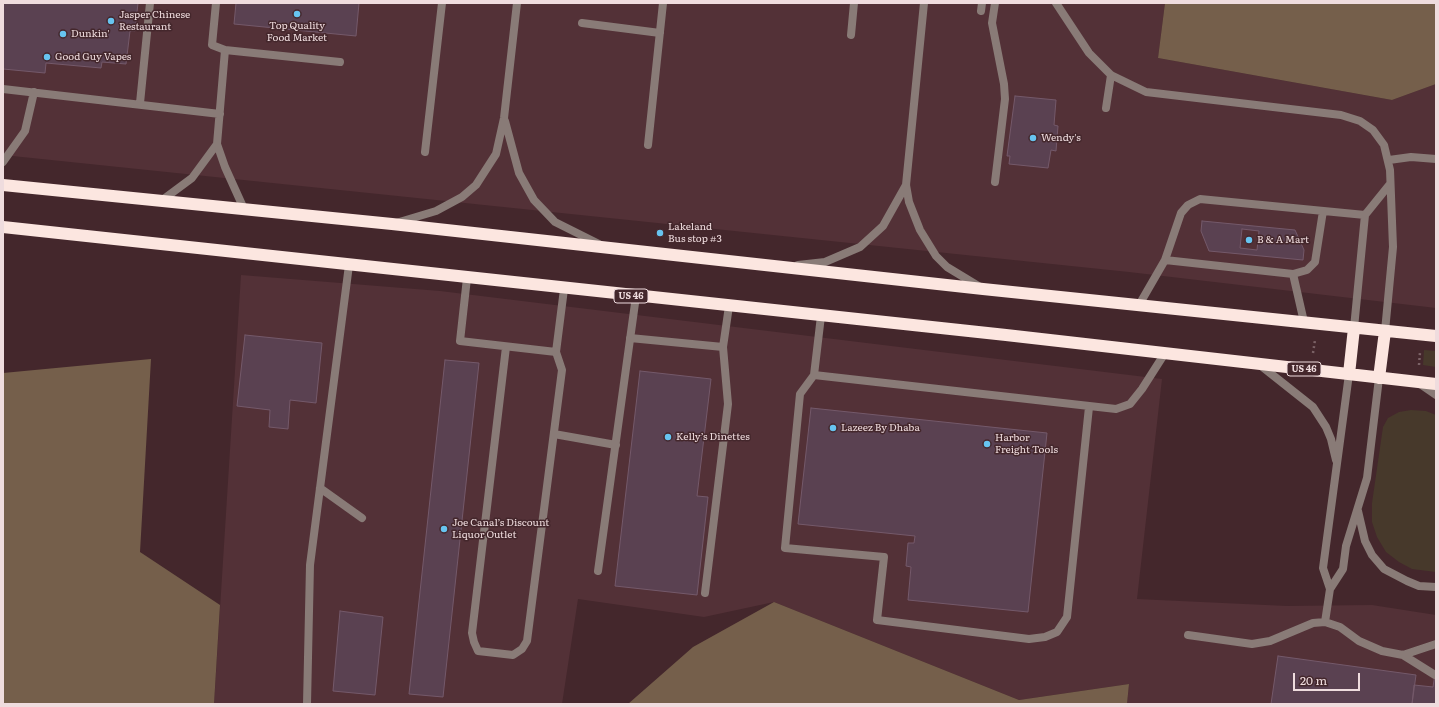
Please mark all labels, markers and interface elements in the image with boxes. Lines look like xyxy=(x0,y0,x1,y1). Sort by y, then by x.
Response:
place label: Jasper Chinese Restaurant xyxy=(119,9,190,32)
marker: Top Quality Food Market xyxy=(292,9,302,19)
marker: Jasper Chinese Restaurant xyxy=(106,16,116,26)
place label: Top Quality Food Market xyxy=(267,20,327,44)
place label: Dunkin' xyxy=(71,28,110,40)
marker: Dunkin' xyxy=(58,29,68,39)
place label: Good Guy Vapes xyxy=(55,51,131,63)
marker: Good Guy Vapes xyxy=(42,52,52,62)
place label: Wendy's xyxy=(1041,132,1081,144)
marker: Wendy's xyxy=(1028,133,1038,143)
place label: Lakeland Bus stop #3 xyxy=(668,221,722,244)
marker: Lakeland Bus stop #3 xyxy=(655,228,665,238)
place label: B & A Mart xyxy=(1257,234,1309,246)
marker: B & A Mart xyxy=(1244,235,1254,245)
road number: US 46 xyxy=(614,289,648,303)
road number: US 46 xyxy=(1287,362,1321,376)
place label: Lazeez By Dhaba xyxy=(841,422,920,434)
marker: Lazeez By Dhaba xyxy=(828,423,838,433)
place label: Kelly’s Dinettes xyxy=(676,431,750,443)
marker: Kelly’s Dinettes xyxy=(663,432,673,442)
place label: Harbor Freight Tools xyxy=(995,432,1058,456)
marker: Harbor Freight Tools xyxy=(982,439,992,449)
place label: Joe Canal’s Discount Liquor Outlet xyxy=(452,517,549,540)
marker: Joe Canal’s Discount Liquor Outlet xyxy=(439,524,449,534)
scale bar xyxy=(1295,665,1362,691)
text: 20 m xyxy=(1300,671,1327,689)

